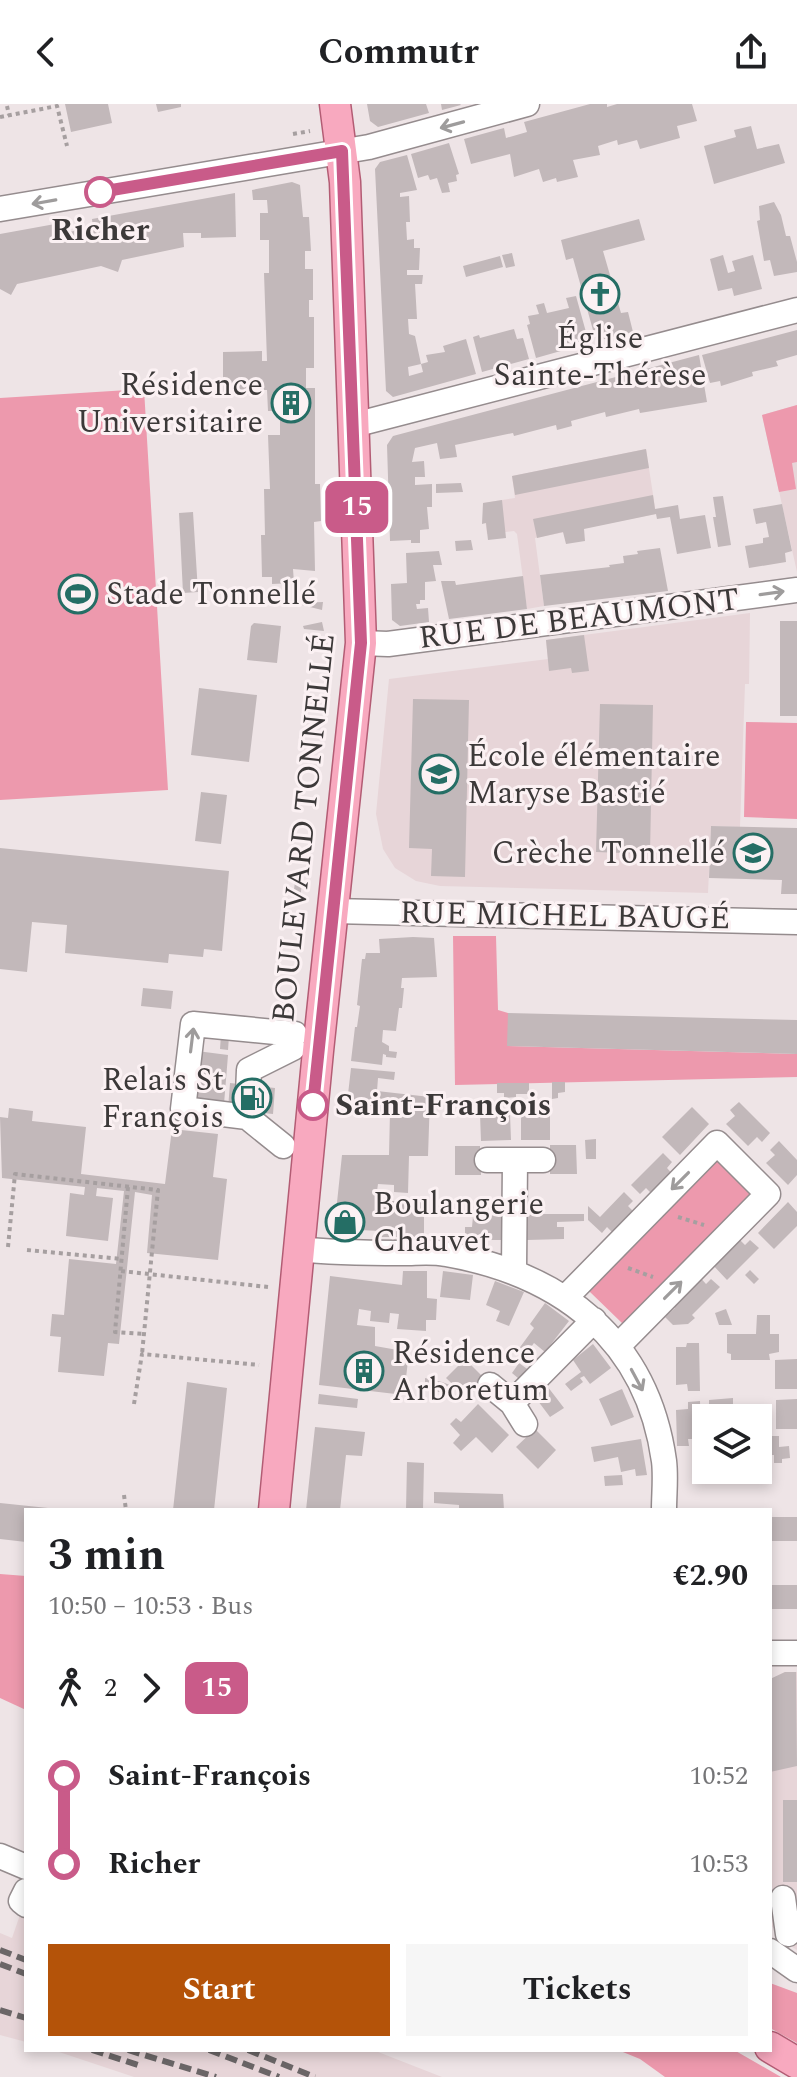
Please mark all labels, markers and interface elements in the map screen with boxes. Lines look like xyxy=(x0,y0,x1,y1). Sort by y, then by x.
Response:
text: Commutr xyxy=(318,25,479,80)
icon: back xyxy=(24,30,68,74)
icon: share xyxy=(729,30,773,74)
one-way arrow xyxy=(439,118,465,133)
marker: Richer xyxy=(85,177,115,207)
one-way arrow xyxy=(32,195,57,210)
place label: Richer xyxy=(51,206,150,255)
church icon: Église Sainte-Thérèse xyxy=(579,273,621,315)
place label: Église Sainte-Thérèse xyxy=(494,314,706,400)
place label: Résidence Universitaire xyxy=(77,361,263,447)
building icon: Résidence Universitaire xyxy=(270,382,312,424)
line badge: 15 xyxy=(321,481,393,533)
text: 15 xyxy=(341,485,373,528)
place label: Stade Tonnellé xyxy=(106,570,316,619)
sports icon: Stade Tonnellé xyxy=(57,573,99,615)
street label: RUE DE BEAUMONT xyxy=(416,575,742,663)
one-way arrow xyxy=(758,586,785,601)
street label: BOULEVARD TONNELLÉ xyxy=(259,631,349,1025)
place label: École élémentaire Maryse Bastié xyxy=(467,732,721,818)
school or university icon: École élémentaire Maryse Bastié xyxy=(418,753,460,795)
place label: Crèche Tonnellé xyxy=(492,829,725,878)
school or university icon: Crèche Tonnellé xyxy=(732,832,774,874)
street label: RUE MICHEL BAUGÉ xyxy=(399,889,731,943)
one-way arrow xyxy=(184,1027,199,1053)
place label: Relais St François xyxy=(102,1056,224,1142)
fuel station icon: Relais St François xyxy=(231,1077,273,1119)
place label: Saint-François xyxy=(335,1081,552,1130)
marker: Saint-François xyxy=(298,1090,328,1120)
one-way arrow xyxy=(671,1171,690,1190)
place label: Boulangerie Chauvet xyxy=(373,1180,544,1266)
shop icon: Boulangerie Chauvet xyxy=(324,1201,366,1243)
one-way arrow xyxy=(663,1281,682,1300)
place label: Résidence Arboretum xyxy=(392,1329,549,1415)
building icon: Résidence Arboretum xyxy=(343,1350,385,1392)
one-way arrow xyxy=(629,1367,645,1391)
map controls xyxy=(692,1404,772,1484)
button: layers xyxy=(692,1404,772,1484)
text: 3 min xyxy=(48,1522,165,1589)
text: €2.90 xyxy=(673,1553,748,1599)
text: 10:50 – 10:53 · Bus xyxy=(48,1586,253,1626)
icon: walk xyxy=(48,1666,92,1710)
icon: forward xyxy=(129,1666,173,1710)
text: 15 xyxy=(201,1666,232,1709)
text: 2 xyxy=(104,1668,117,1708)
text: Saint-François xyxy=(108,1753,311,1799)
text: 10:52 xyxy=(689,1756,748,1796)
text: Richer xyxy=(108,1841,200,1887)
text: 10:53 xyxy=(689,1844,748,1884)
button: Start xyxy=(48,1944,390,2036)
button: Tickets xyxy=(406,1944,748,2036)

